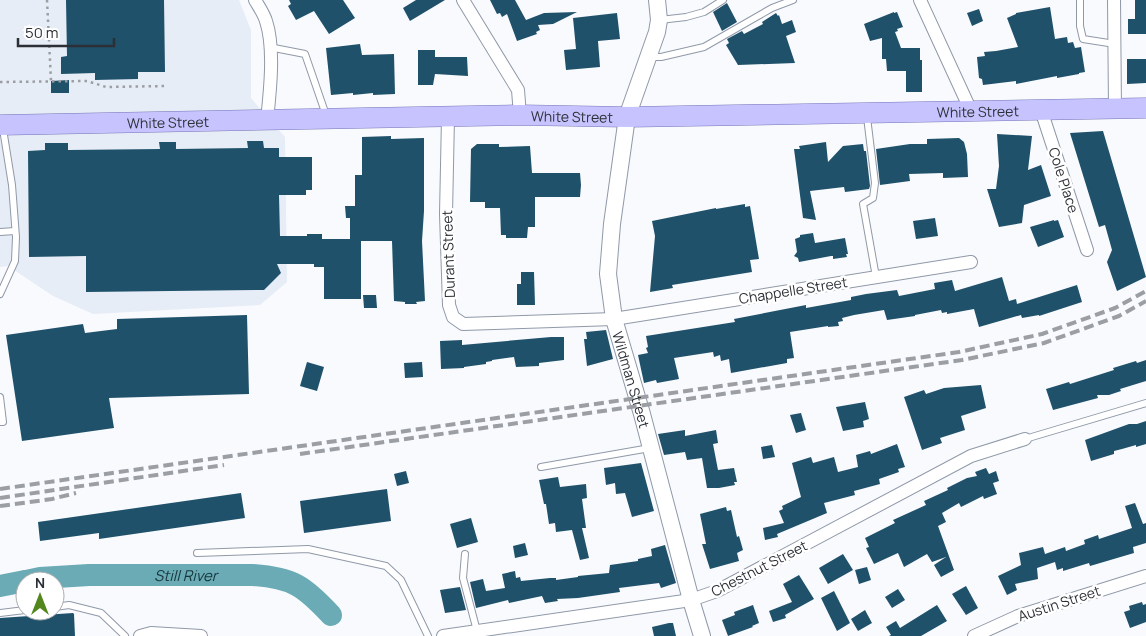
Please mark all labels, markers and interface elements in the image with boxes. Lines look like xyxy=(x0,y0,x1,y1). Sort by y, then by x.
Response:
scale bar xyxy=(18,15,114,47)
text: 50 m xyxy=(25,22,59,43)
street label: White Street xyxy=(937,101,1019,121)
street label: White Street xyxy=(531,106,614,126)
street label: White Street xyxy=(127,111,210,132)
street label: Cole Place xyxy=(1044,145,1084,215)
street label: Durant Street xyxy=(437,209,459,298)
street label: Chappelle Street xyxy=(737,272,849,308)
street label: Wildman Street xyxy=(609,329,655,430)
street label: Chestnut Street xyxy=(708,535,811,600)
water label: Still River xyxy=(154,565,220,586)
north arrow xyxy=(15,571,65,621)
text: N xyxy=(35,573,45,592)
street label: Austin Street xyxy=(1015,581,1103,625)

